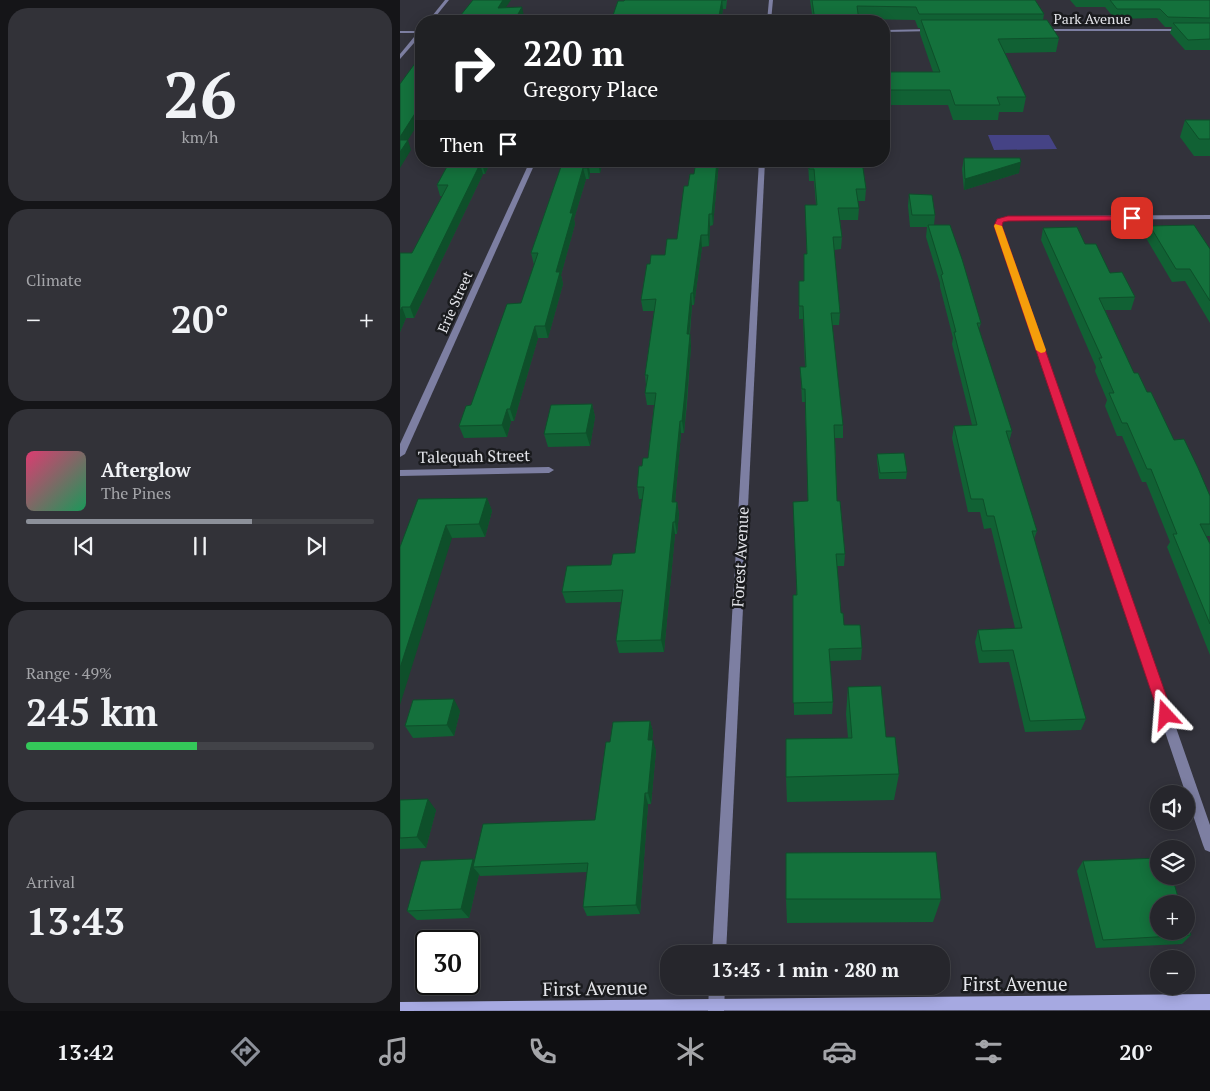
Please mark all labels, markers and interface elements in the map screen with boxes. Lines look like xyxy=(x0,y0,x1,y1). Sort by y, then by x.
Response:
street label: Park Avenue xyxy=(1054,9,1130,28)
text: 220 m xyxy=(523,30,624,76)
icon: right xyxy=(440,35,505,100)
text: 26 xyxy=(163,50,237,137)
text: Gregory Place xyxy=(523,74,658,103)
text: km/h xyxy=(182,126,218,148)
icon: arrive xyxy=(494,130,522,158)
text: Then xyxy=(440,132,484,157)
pin xyxy=(1111,197,1153,239)
icon: arrive xyxy=(1118,204,1146,232)
street label: Erie Street xyxy=(433,267,477,336)
text: Climate xyxy=(26,269,82,291)
text: 20° xyxy=(171,294,229,344)
text: − xyxy=(26,301,41,338)
text: + xyxy=(359,301,374,338)
street label: Talequah Street xyxy=(418,444,530,468)
text: Afterglow xyxy=(101,457,191,482)
text: The Pines xyxy=(101,482,171,504)
street label: Forest Avenue xyxy=(726,506,754,608)
icon: previous xyxy=(70,532,98,560)
icon: pause xyxy=(186,532,214,560)
icon: next xyxy=(302,532,330,560)
text: Range · 49% xyxy=(26,662,112,684)
text: 245 km xyxy=(26,687,158,737)
position arrow xyxy=(1139,688,1191,740)
map controls xyxy=(1150,785,1195,995)
button: sound xyxy=(1150,785,1195,830)
button: layers xyxy=(1150,840,1195,885)
text: Arrival xyxy=(26,871,75,893)
button: + xyxy=(1150,895,1195,940)
text: 13:43 xyxy=(26,896,125,946)
speed limit sign: 30 xyxy=(415,930,480,995)
button: − xyxy=(1150,950,1195,995)
text: 13:43 · 1 min · 280 m xyxy=(711,957,899,982)
street label: First Avenue xyxy=(962,971,1068,996)
street label: First Avenue xyxy=(542,974,648,1001)
icon: directions xyxy=(228,1034,263,1069)
icon: music xyxy=(376,1034,411,1069)
icon: phone xyxy=(525,1034,560,1069)
icon: climate xyxy=(673,1034,708,1069)
icon: car xyxy=(822,1034,857,1069)
icon: filters xyxy=(971,1034,1006,1069)
text: 13:42 xyxy=(57,1037,114,1066)
text: 20° xyxy=(1119,1037,1153,1066)

